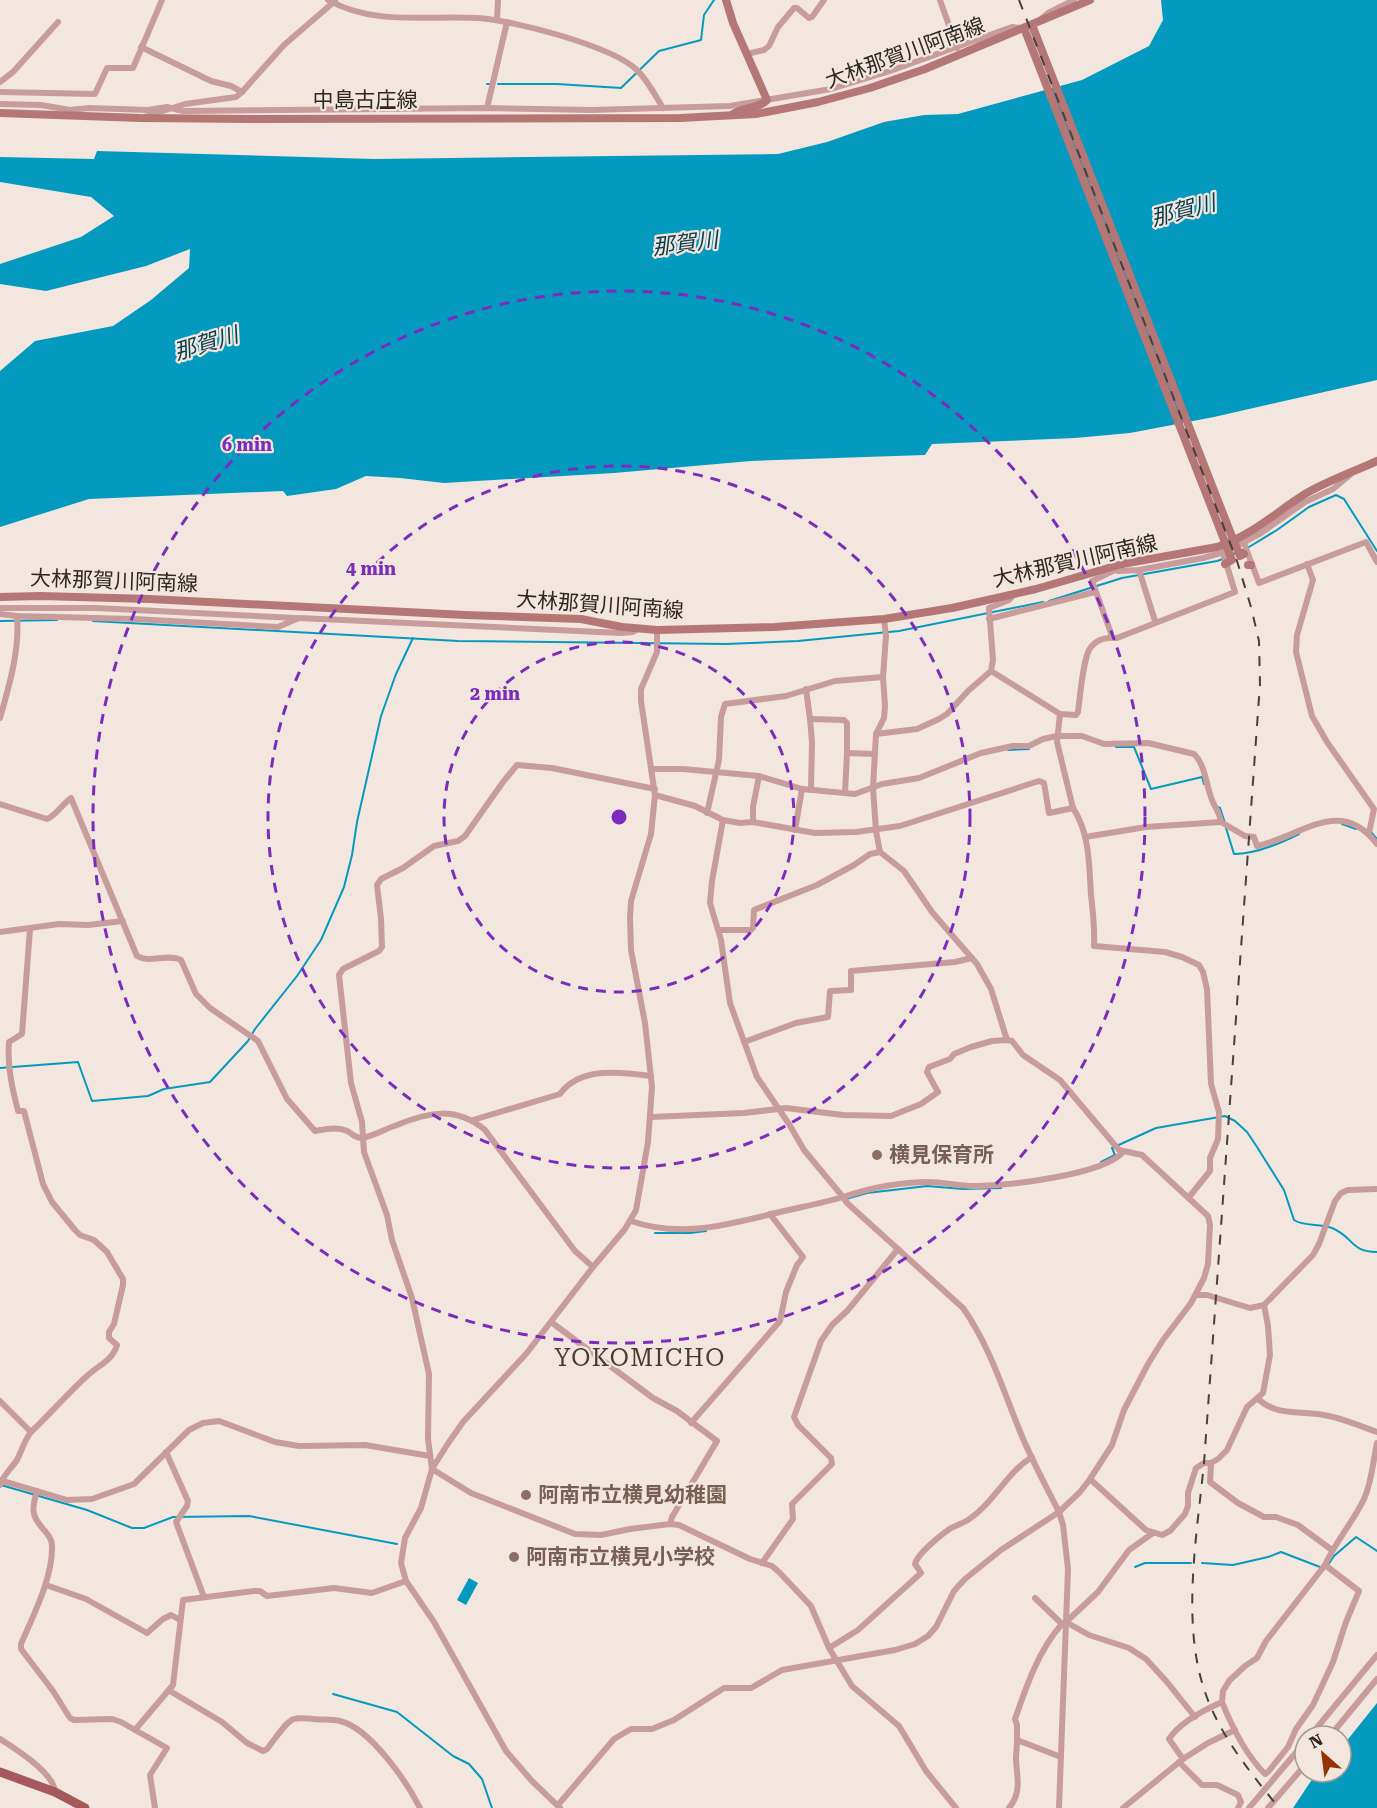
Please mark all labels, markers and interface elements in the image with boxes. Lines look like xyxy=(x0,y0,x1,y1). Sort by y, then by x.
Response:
street label: 大林那賀川阿南線 xyxy=(822,13,988,93)
street label: 中島古庄線 xyxy=(313,88,418,112)
water label: 那賀川 xyxy=(1148,189,1220,231)
water label: 那賀川 xyxy=(651,227,721,260)
water label: 那賀川 xyxy=(171,321,243,365)
text: 6 min xyxy=(222,434,272,455)
street label: 大林那賀川阿南線 xyxy=(990,530,1160,592)
text: 4 min xyxy=(346,558,396,579)
street label: 大林那賀川阿南線 xyxy=(30,566,198,596)
street label: 大林那賀川阿南線 xyxy=(515,587,685,623)
text: 2 min xyxy=(470,683,520,704)
centre of rings xyxy=(609,807,629,827)
place label: 横見保育所 xyxy=(889,1143,994,1167)
marker: 横見保育所 xyxy=(870,1148,884,1162)
district label: YOKOMICHO xyxy=(554,1344,726,1372)
place label: 阿南市立横見幼稚園 xyxy=(538,1483,727,1507)
marker: 阿南市立横見幼稚園 xyxy=(519,1488,533,1502)
place label: 阿南市立横見小学校 xyxy=(526,1545,715,1569)
marker: 阿南市立横見小学校 xyxy=(507,1550,521,1564)
north arrow xyxy=(1293,1724,1353,1784)
text: N xyxy=(1306,1730,1326,1752)

